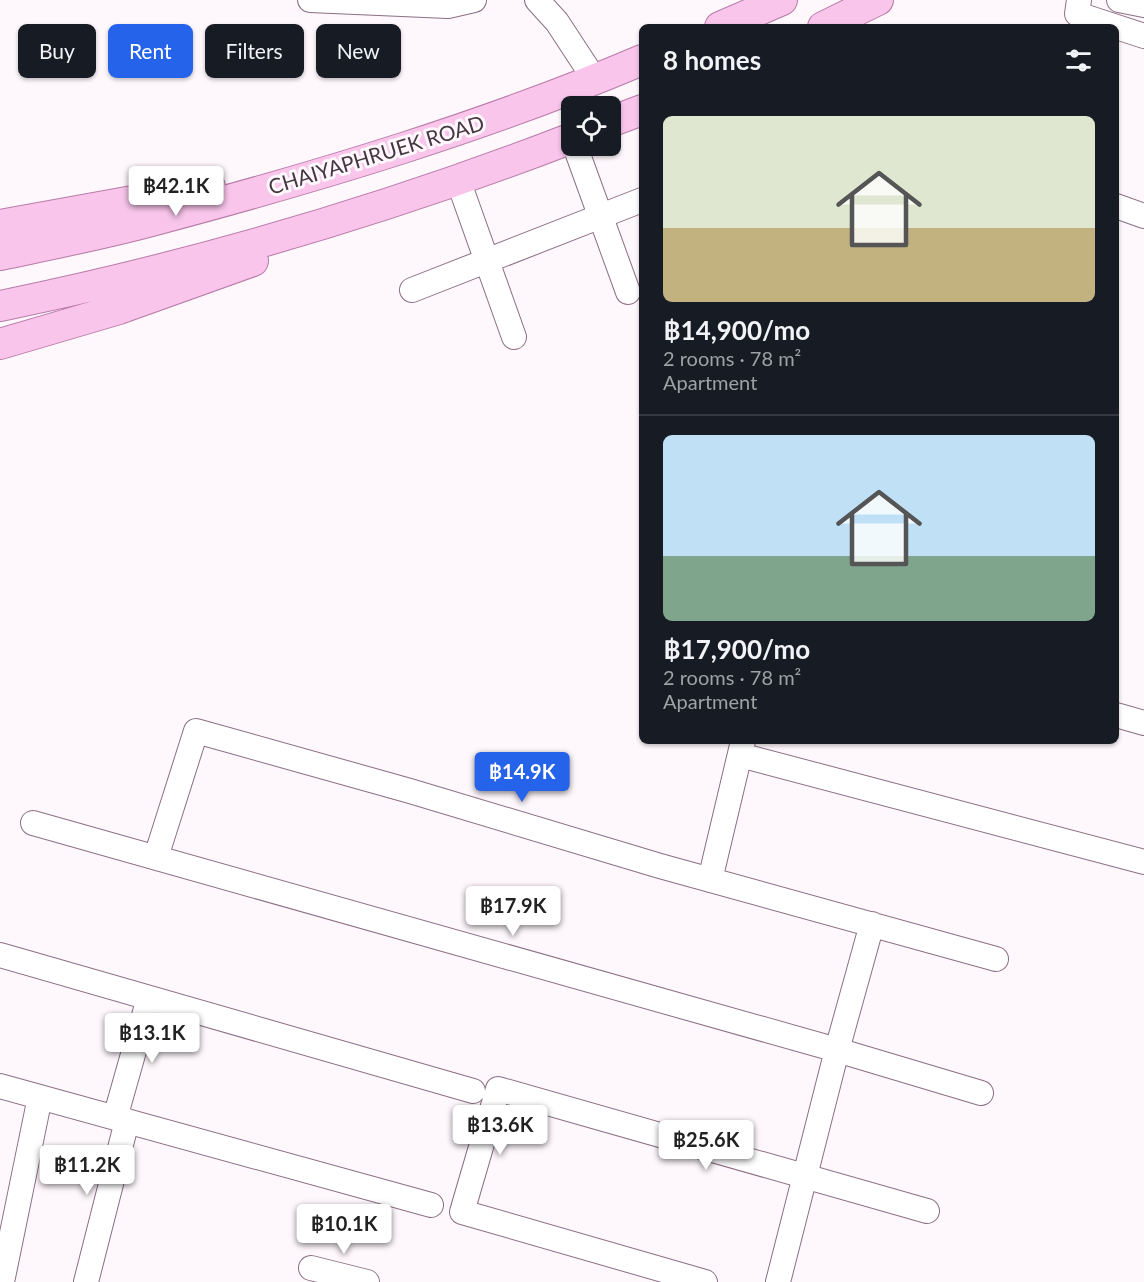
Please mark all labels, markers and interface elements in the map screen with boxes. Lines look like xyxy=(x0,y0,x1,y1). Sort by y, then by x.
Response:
chip: Buy xyxy=(18,24,96,78)
chip: Rent xyxy=(108,24,193,78)
chip: Filters xyxy=(205,24,304,78)
chip: New xyxy=(316,24,401,78)
text: 8 homes xyxy=(663,44,761,76)
icon: filters xyxy=(1062,44,1095,77)
map controls xyxy=(561,96,621,156)
button: locate xyxy=(561,96,621,156)
street label: CHAIYAPHRUEK ROAD xyxy=(265,109,487,199)
icon: home xyxy=(825,155,933,263)
pin: ฿42.1K xyxy=(127,166,225,217)
text: ฿42.1K xyxy=(143,173,209,197)
text: ฿14,900/mo xyxy=(663,314,810,346)
text: 2 rooms · 78 m² xyxy=(663,346,801,370)
text: Apartment xyxy=(663,370,757,394)
icon: home xyxy=(825,474,933,582)
text: ฿17,900/mo xyxy=(663,633,810,665)
text: 2 rooms · 78 m² xyxy=(663,665,801,689)
text: Apartment xyxy=(663,689,757,713)
pin: ฿14.9K xyxy=(473,752,571,803)
text: ฿14.9K xyxy=(489,759,555,783)
pin: ฿17.9K xyxy=(464,886,562,937)
text: ฿17.9K xyxy=(480,893,546,917)
pin: ฿13.1K xyxy=(103,1013,201,1064)
text: ฿13.1K xyxy=(119,1020,185,1044)
pin: ฿13.6K xyxy=(451,1105,549,1156)
text: ฿13.6K xyxy=(467,1112,533,1136)
pin: ฿25.6K xyxy=(657,1120,755,1171)
text: ฿25.6K xyxy=(673,1127,739,1151)
pin: ฿11.2K xyxy=(38,1145,136,1196)
text: ฿11.2K xyxy=(54,1152,120,1176)
pin: ฿10.1K xyxy=(295,1204,393,1255)
text: ฿10.1K xyxy=(311,1211,377,1235)

